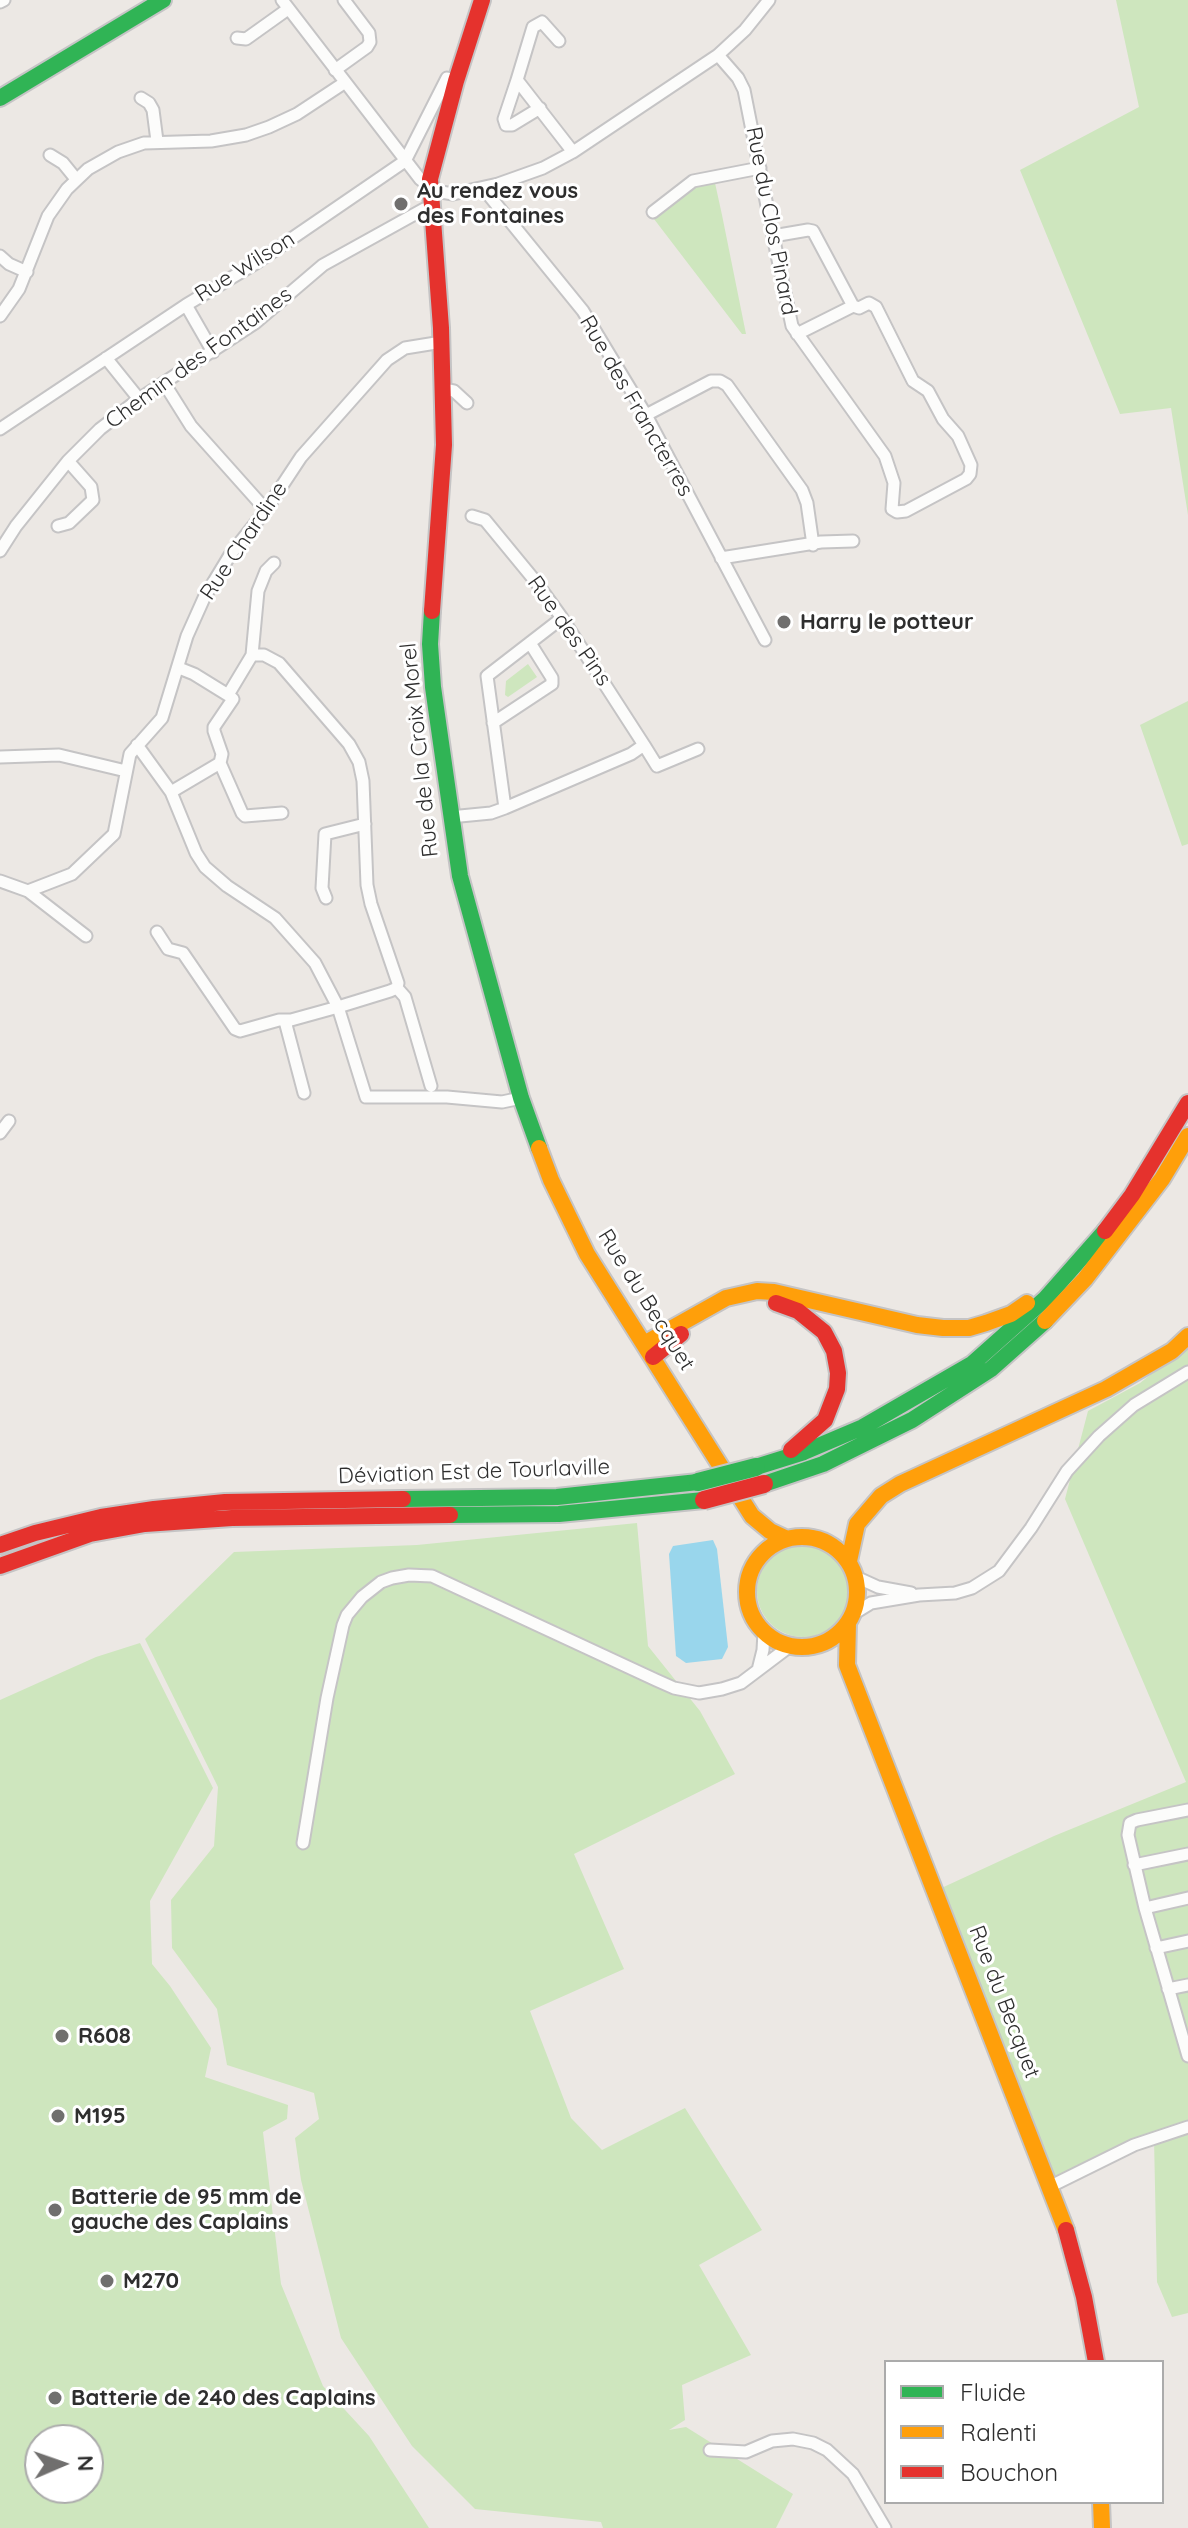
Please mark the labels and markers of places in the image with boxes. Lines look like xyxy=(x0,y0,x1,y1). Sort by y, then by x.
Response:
place label: Au rendez vous des Fontaines xyxy=(417,178,578,230)
marker: Au rendez vous des Fontaines xyxy=(392,195,410,213)
place label: Harry le potteur xyxy=(800,609,974,635)
marker: Harry le potteur xyxy=(775,613,793,631)
place label: R608 xyxy=(78,2023,131,2049)
marker: R608 xyxy=(53,2027,71,2045)
place label: M195 xyxy=(74,2103,126,2129)
marker: M195 xyxy=(49,2107,67,2125)
place label: Batterie de 95 mm de gauche des Caplains xyxy=(71,2184,302,2236)
marker: Batterie de 95 mm de gauche des Caplains xyxy=(46,2201,64,2219)
place label: M270 xyxy=(123,2268,179,2294)
marker: M270 xyxy=(98,2272,116,2290)
place label: Batterie de 240 des Caplains xyxy=(71,2385,376,2411)
marker: Batterie de 240 des Caplains xyxy=(46,2389,64,2407)

